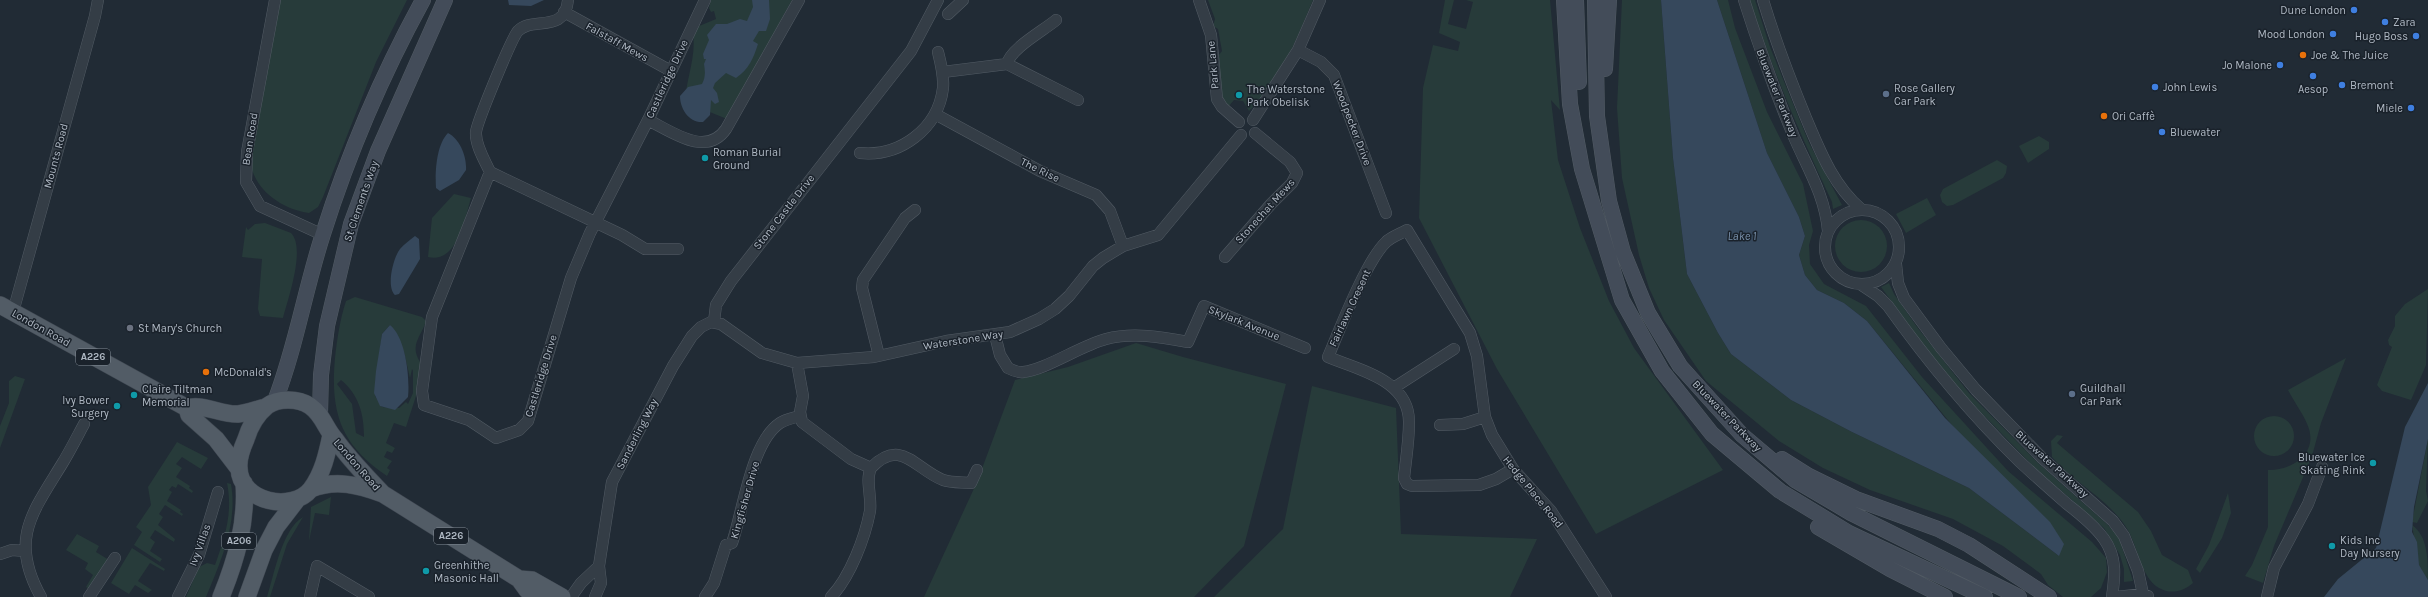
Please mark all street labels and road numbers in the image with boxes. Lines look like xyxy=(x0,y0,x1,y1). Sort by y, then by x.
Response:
street label: Falstaff Mews xyxy=(583,19,651,65)
street label: Castleridge Drive xyxy=(643,37,691,120)
street label: Park Lane xyxy=(1204,40,1222,90)
street label: Bluewater Parkway xyxy=(1753,47,1801,139)
street label: Woodpecker Drive xyxy=(1330,79,1374,168)
street label: Bean Road xyxy=(239,112,261,166)
street label: Mounts Road xyxy=(41,122,71,190)
street label: The Rise xyxy=(1018,155,1062,185)
street label: St Clements Way xyxy=(341,159,381,243)
street label: Stone Castle Drive xyxy=(751,172,817,252)
street label: Stonechat Mews xyxy=(1232,176,1298,246)
street label: Fairlawn Cresent xyxy=(1326,267,1374,349)
street label: Skylark Avenue xyxy=(1206,303,1282,343)
street label: London Road xyxy=(9,307,73,349)
street label: Waterstone Way xyxy=(922,327,1004,353)
street label: Castleridge Drive xyxy=(522,333,560,419)
road number: A226 xyxy=(76,349,110,365)
street label: Bluewater Parkway xyxy=(1690,378,1764,454)
street label: Sanderling Way xyxy=(614,396,660,472)
street label: Bluewater Parkway xyxy=(2013,428,2091,500)
street label: London Road xyxy=(331,436,383,494)
street label: Hedge Place Road xyxy=(1500,454,1566,530)
street label: Kingfisher Drive xyxy=(728,459,762,540)
street label: Ivy Villas xyxy=(186,522,214,568)
road number: A226 xyxy=(434,528,468,544)
road number: A206 xyxy=(222,533,256,549)

